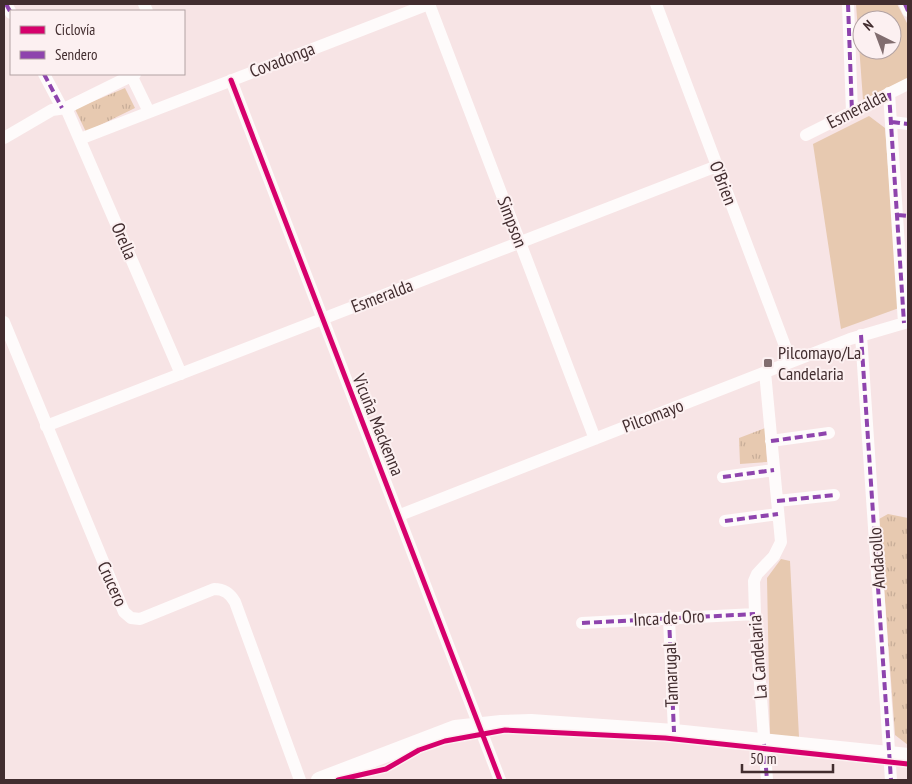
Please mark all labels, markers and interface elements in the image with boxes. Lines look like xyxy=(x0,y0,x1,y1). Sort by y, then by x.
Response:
legend xyxy=(10,10,185,75)
north arrow xyxy=(852,10,902,60)
text: N xyxy=(859,16,877,35)
text: Ciclovía xyxy=(55,20,95,39)
street label: Covadonga xyxy=(246,37,318,82)
text: Sendero xyxy=(55,45,97,64)
street label: Esmeralda xyxy=(823,84,891,133)
street label: O'Brien xyxy=(705,158,742,208)
street label: Simpson xyxy=(492,193,533,251)
street label: Orella xyxy=(106,219,142,263)
street label: Esmeralda xyxy=(348,273,416,318)
place label: Pilcomayo/La Candelaria xyxy=(778,341,861,385)
marker: Pilcomayo/La Candelaria xyxy=(762,357,774,369)
street label: Vicuña Mackenna xyxy=(347,370,409,479)
street label: Pilcomayo xyxy=(619,393,687,438)
street label: Andacollo xyxy=(863,526,890,589)
street label: Crucero xyxy=(92,558,133,610)
street label: Inca de Oro xyxy=(633,604,705,631)
street label: La Candelaria xyxy=(743,614,772,700)
street label: Tamarugal xyxy=(658,642,683,708)
scale bar xyxy=(742,742,833,774)
text: 50 m xyxy=(750,749,776,768)

